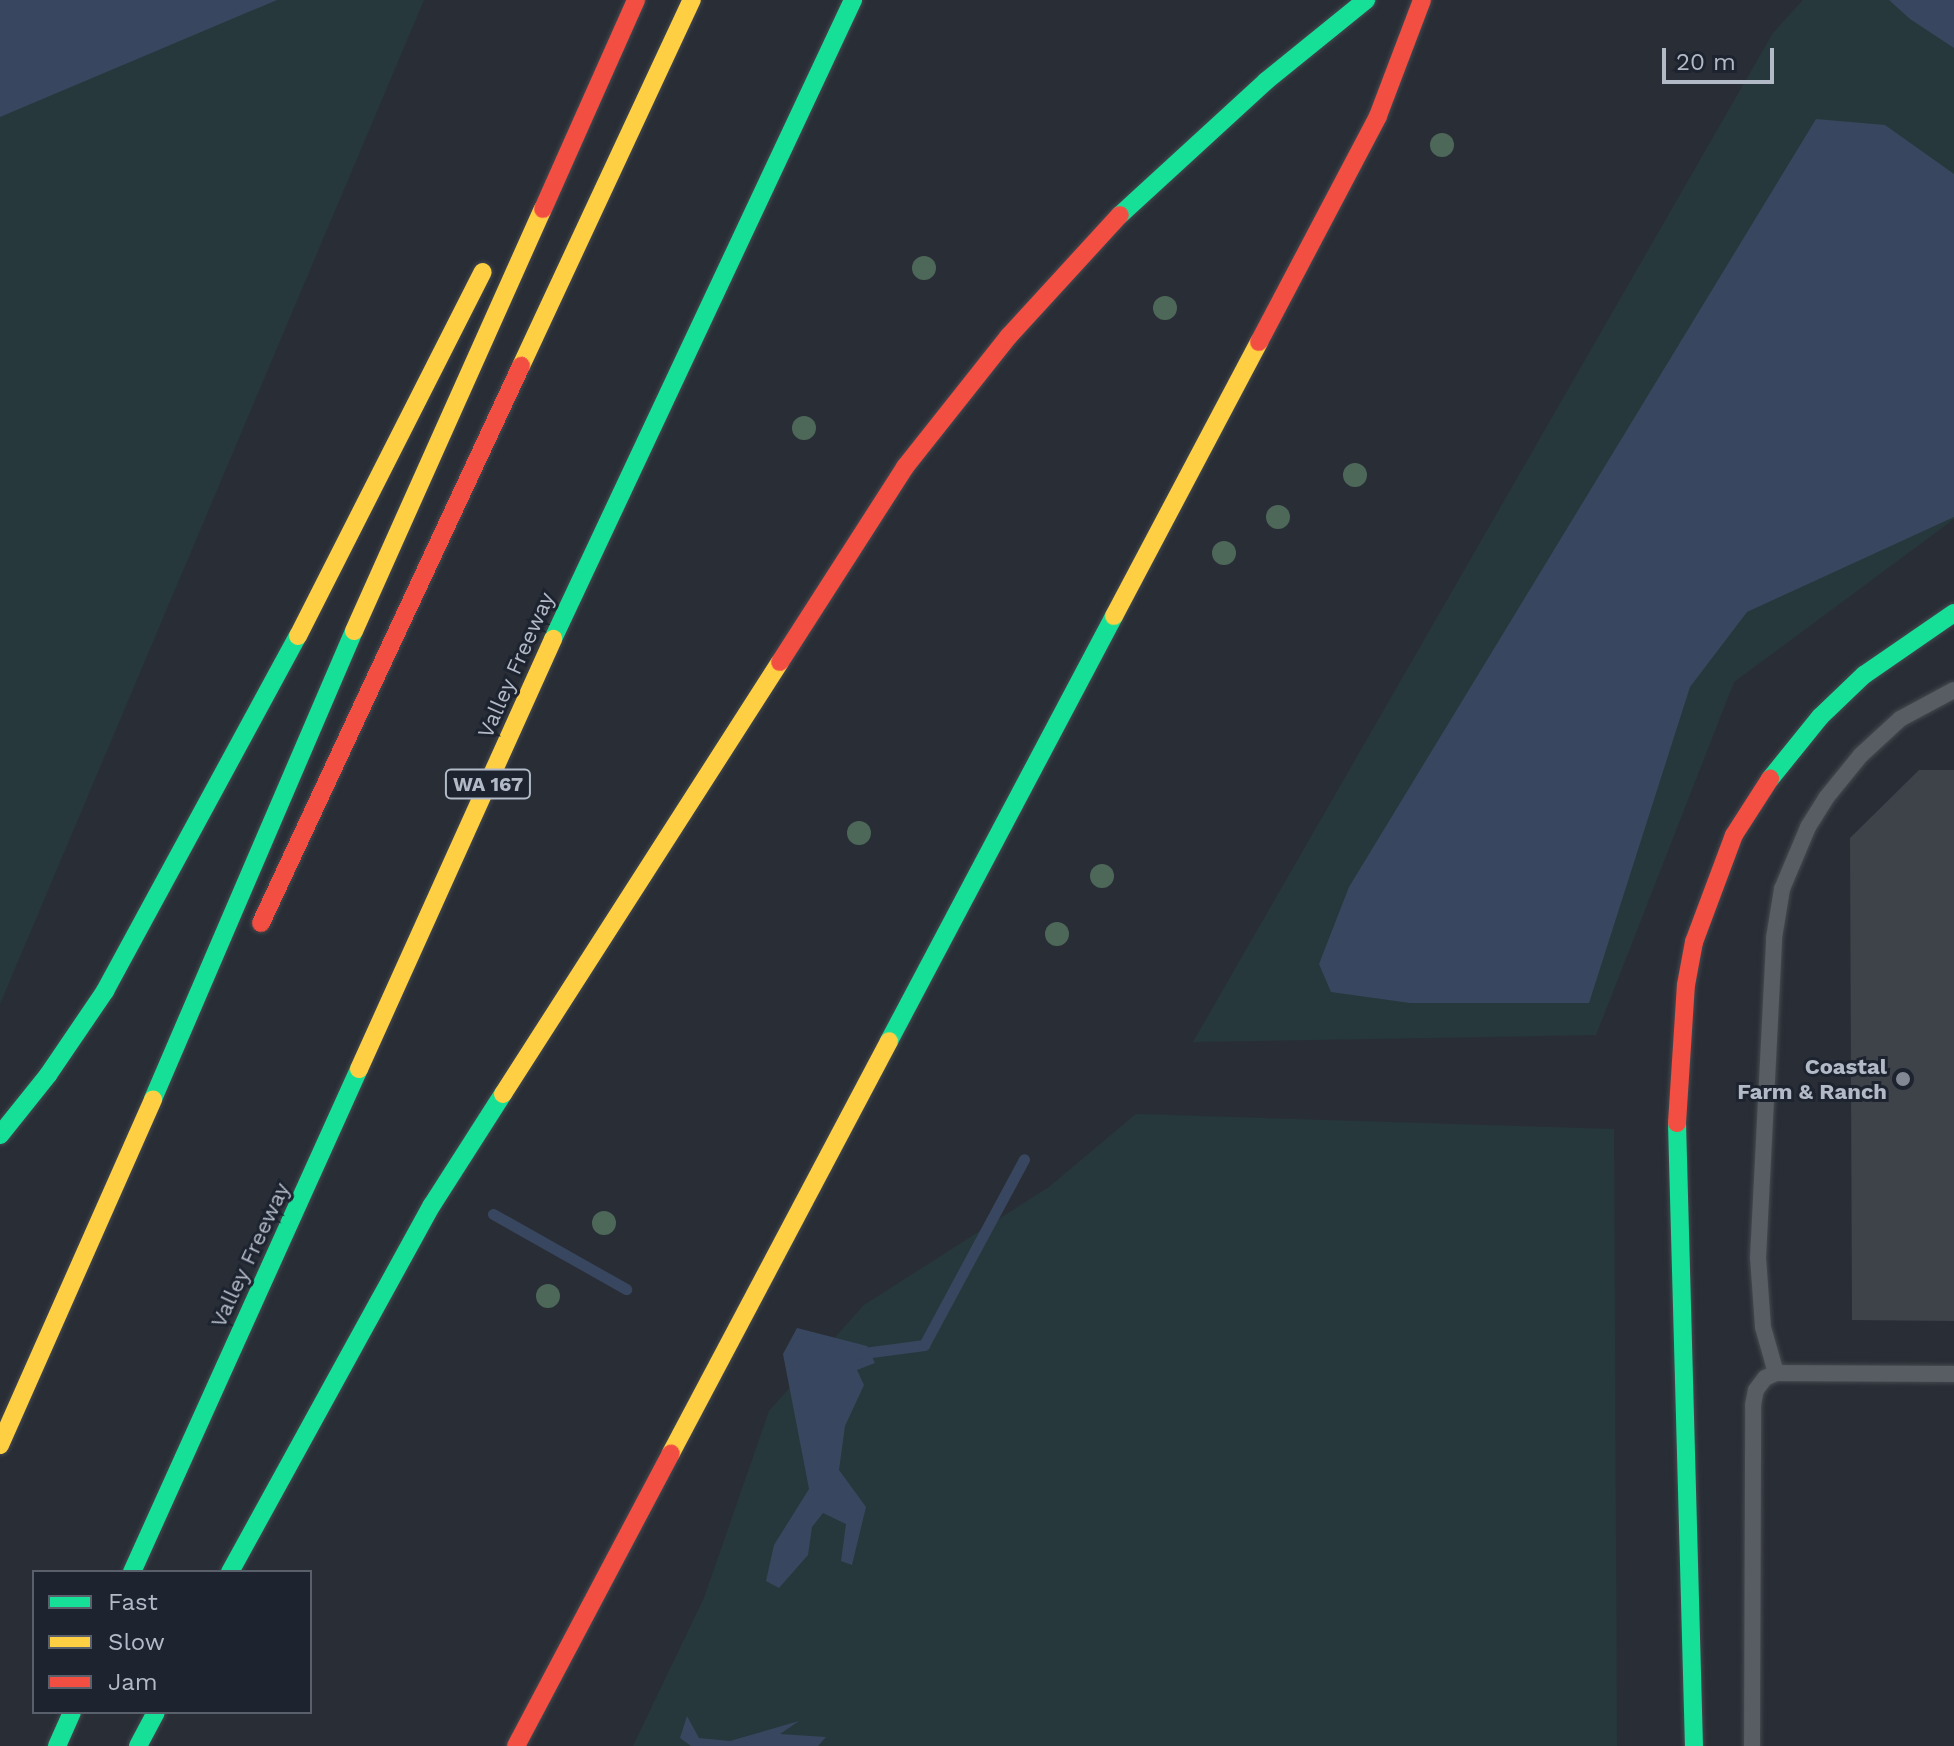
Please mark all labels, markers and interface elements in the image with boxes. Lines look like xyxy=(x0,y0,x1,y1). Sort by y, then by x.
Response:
scale bar xyxy=(1666,32,1778,82)
text: 20 m xyxy=(1676,48,1736,76)
street label: Valley Freeway xyxy=(472,588,560,742)
road number: WA 167 xyxy=(444,768,532,800)
place label: Coastal Farm & Ranch xyxy=(1737,1053,1887,1104)
marker: Coastal Farm & Ranch xyxy=(1894,1070,1912,1088)
street label: Valley Freeway xyxy=(205,1178,295,1332)
legend xyxy=(32,1570,312,1714)
text: Fast xyxy=(108,1588,158,1616)
text: Slow xyxy=(108,1628,165,1656)
text: Jam xyxy=(108,1668,158,1696)

